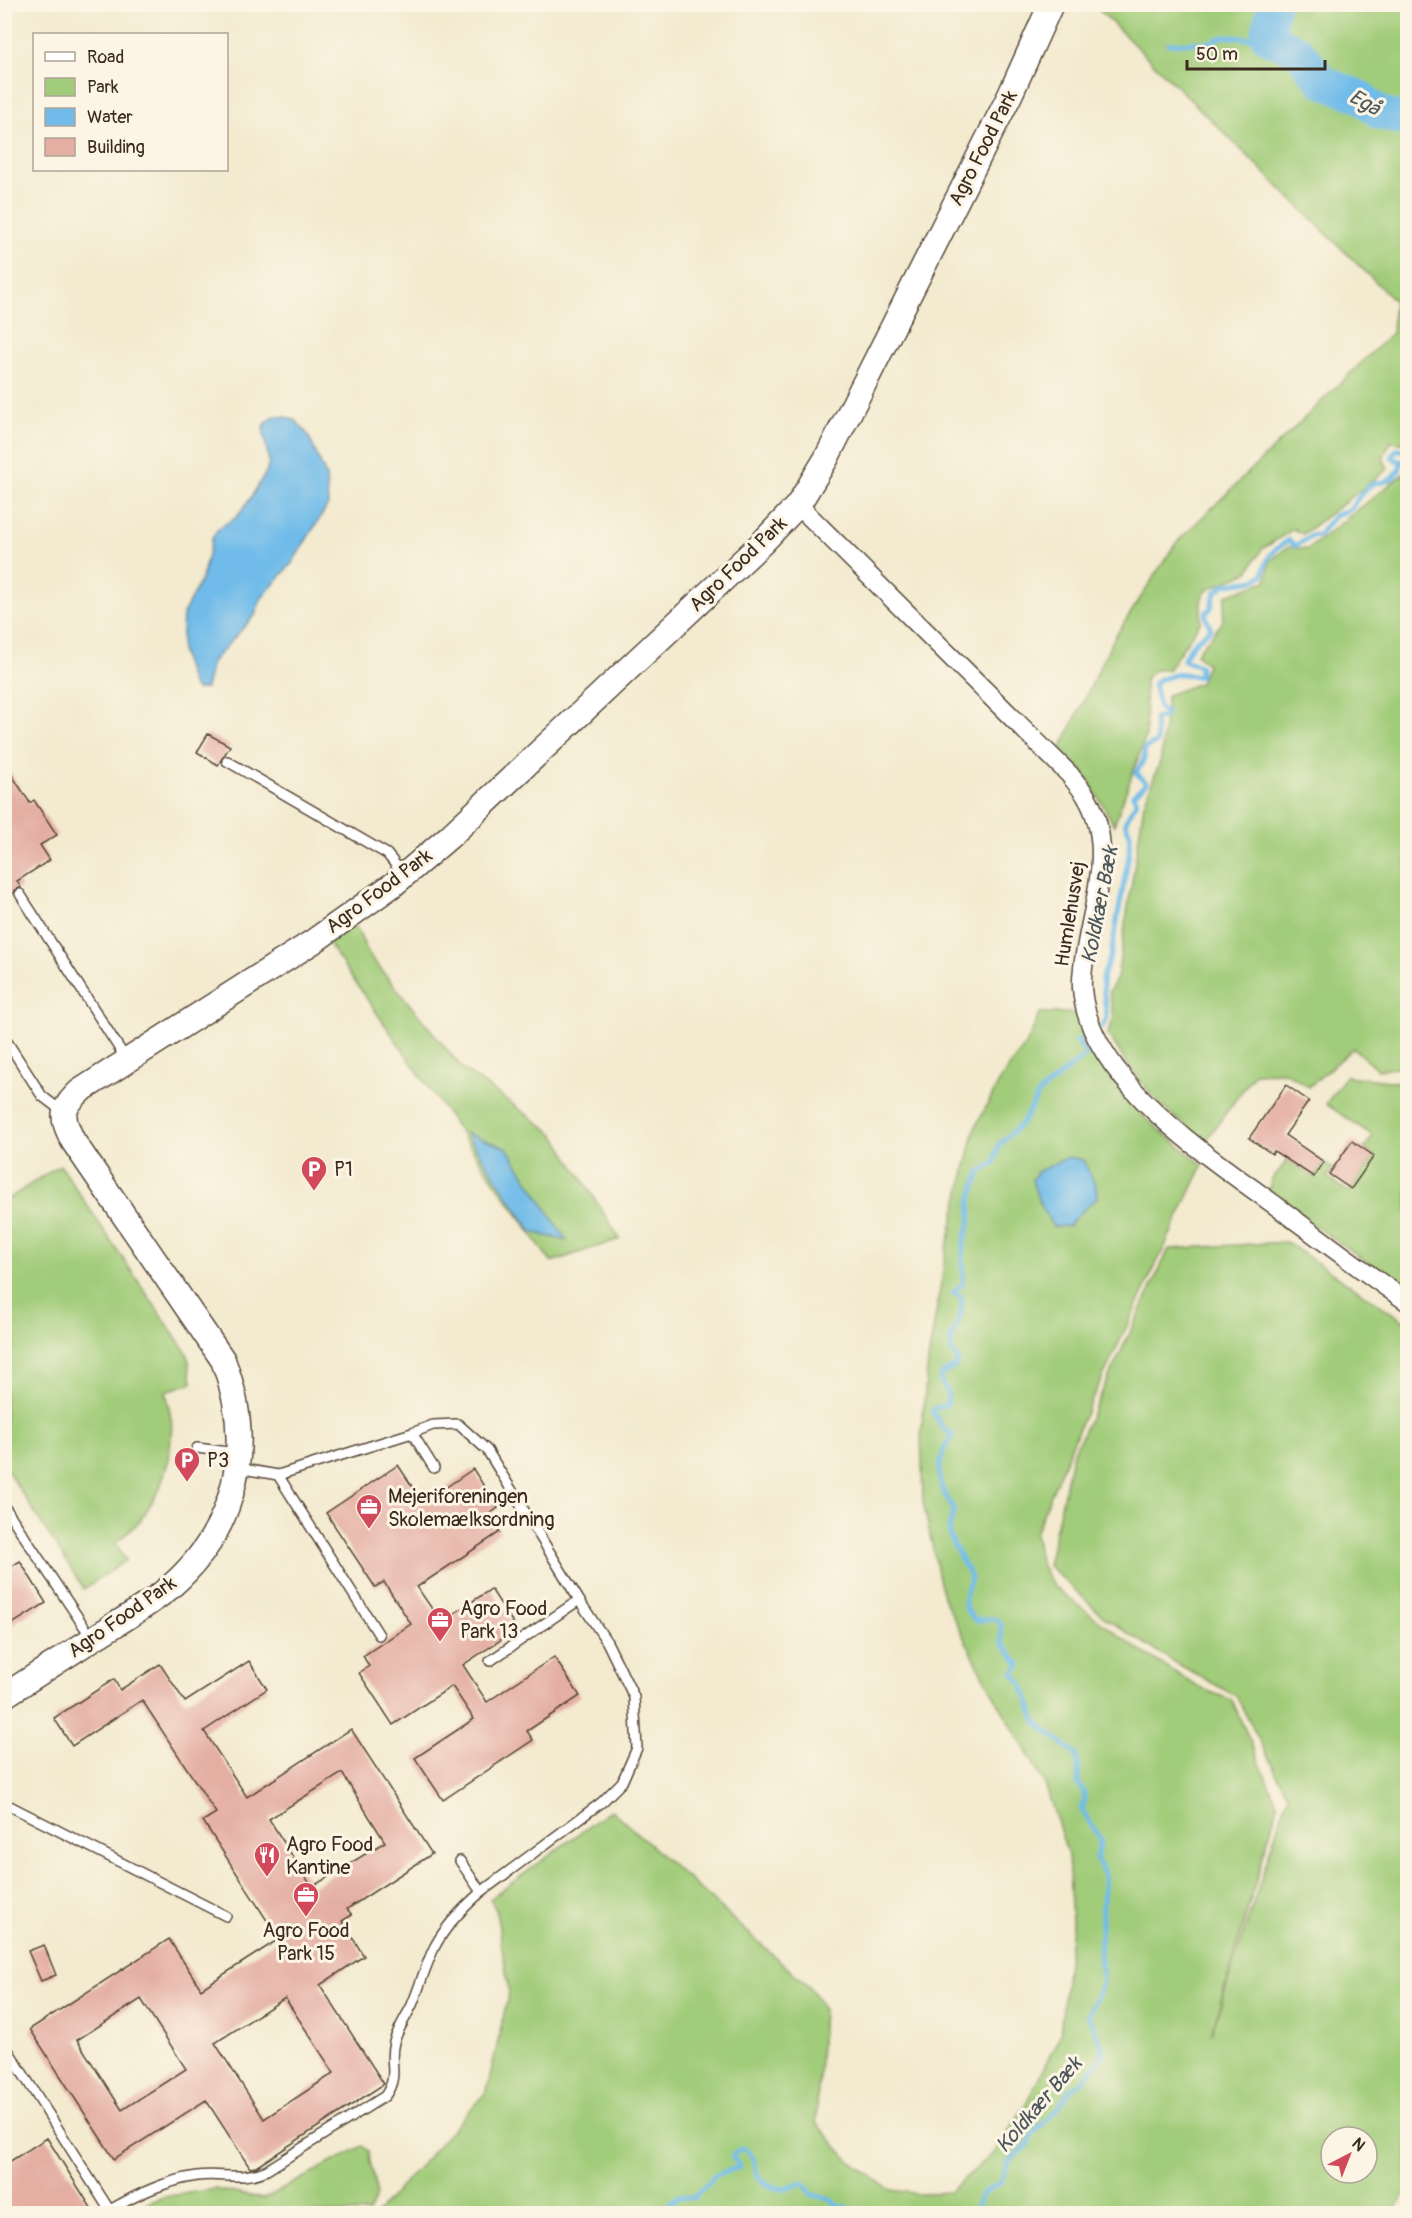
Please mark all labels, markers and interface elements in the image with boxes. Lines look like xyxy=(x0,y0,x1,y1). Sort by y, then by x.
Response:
legend xyxy=(33,33,228,171)
scale bar xyxy=(1187,33,1325,71)
text: 50 m xyxy=(1196,43,1238,66)
text: Road xyxy=(87,46,124,69)
text: Park xyxy=(87,76,119,99)
water label: Egå xyxy=(1344,83,1386,123)
street label: Agro Food Park xyxy=(943,85,1023,210)
text: Water xyxy=(87,106,133,129)
text: Building xyxy=(87,136,145,159)
street label: Agro Food Park xyxy=(684,511,793,617)
water label: Koldkær Bæk xyxy=(1075,842,1125,966)
street label: Agro Food Park xyxy=(321,843,438,939)
street label: Humlehusvej xyxy=(1049,860,1091,968)
parking icon: P1 xyxy=(299,1154,329,1192)
place label: P1 xyxy=(334,1157,353,1182)
parking icon: P3 xyxy=(172,1445,202,1483)
place label: P3 xyxy=(207,1448,229,1473)
place label: Mejeriforeningen Skolemælksordning xyxy=(388,1484,554,1532)
office icon: Mejeriforeningen Skolemælksordning xyxy=(354,1492,384,1530)
street label: Agro Food Park xyxy=(63,1570,182,1664)
place label: Agro Food Park 13 xyxy=(460,1596,547,1644)
office icon: Agro Food Park 13 xyxy=(425,1605,455,1643)
place label: Agro Food Kantine xyxy=(286,1832,373,1880)
restaurant icon: Agro Food Kantine xyxy=(252,1840,282,1878)
office icon: Agro Food Park 15 xyxy=(291,1880,321,1918)
place label: Agro Food Park 15 xyxy=(262,1918,350,1966)
water label: Koldkær Bæk xyxy=(990,2050,1090,2159)
north arrow xyxy=(1319,2125,1379,2185)
text: N xyxy=(1348,2134,1369,2156)

